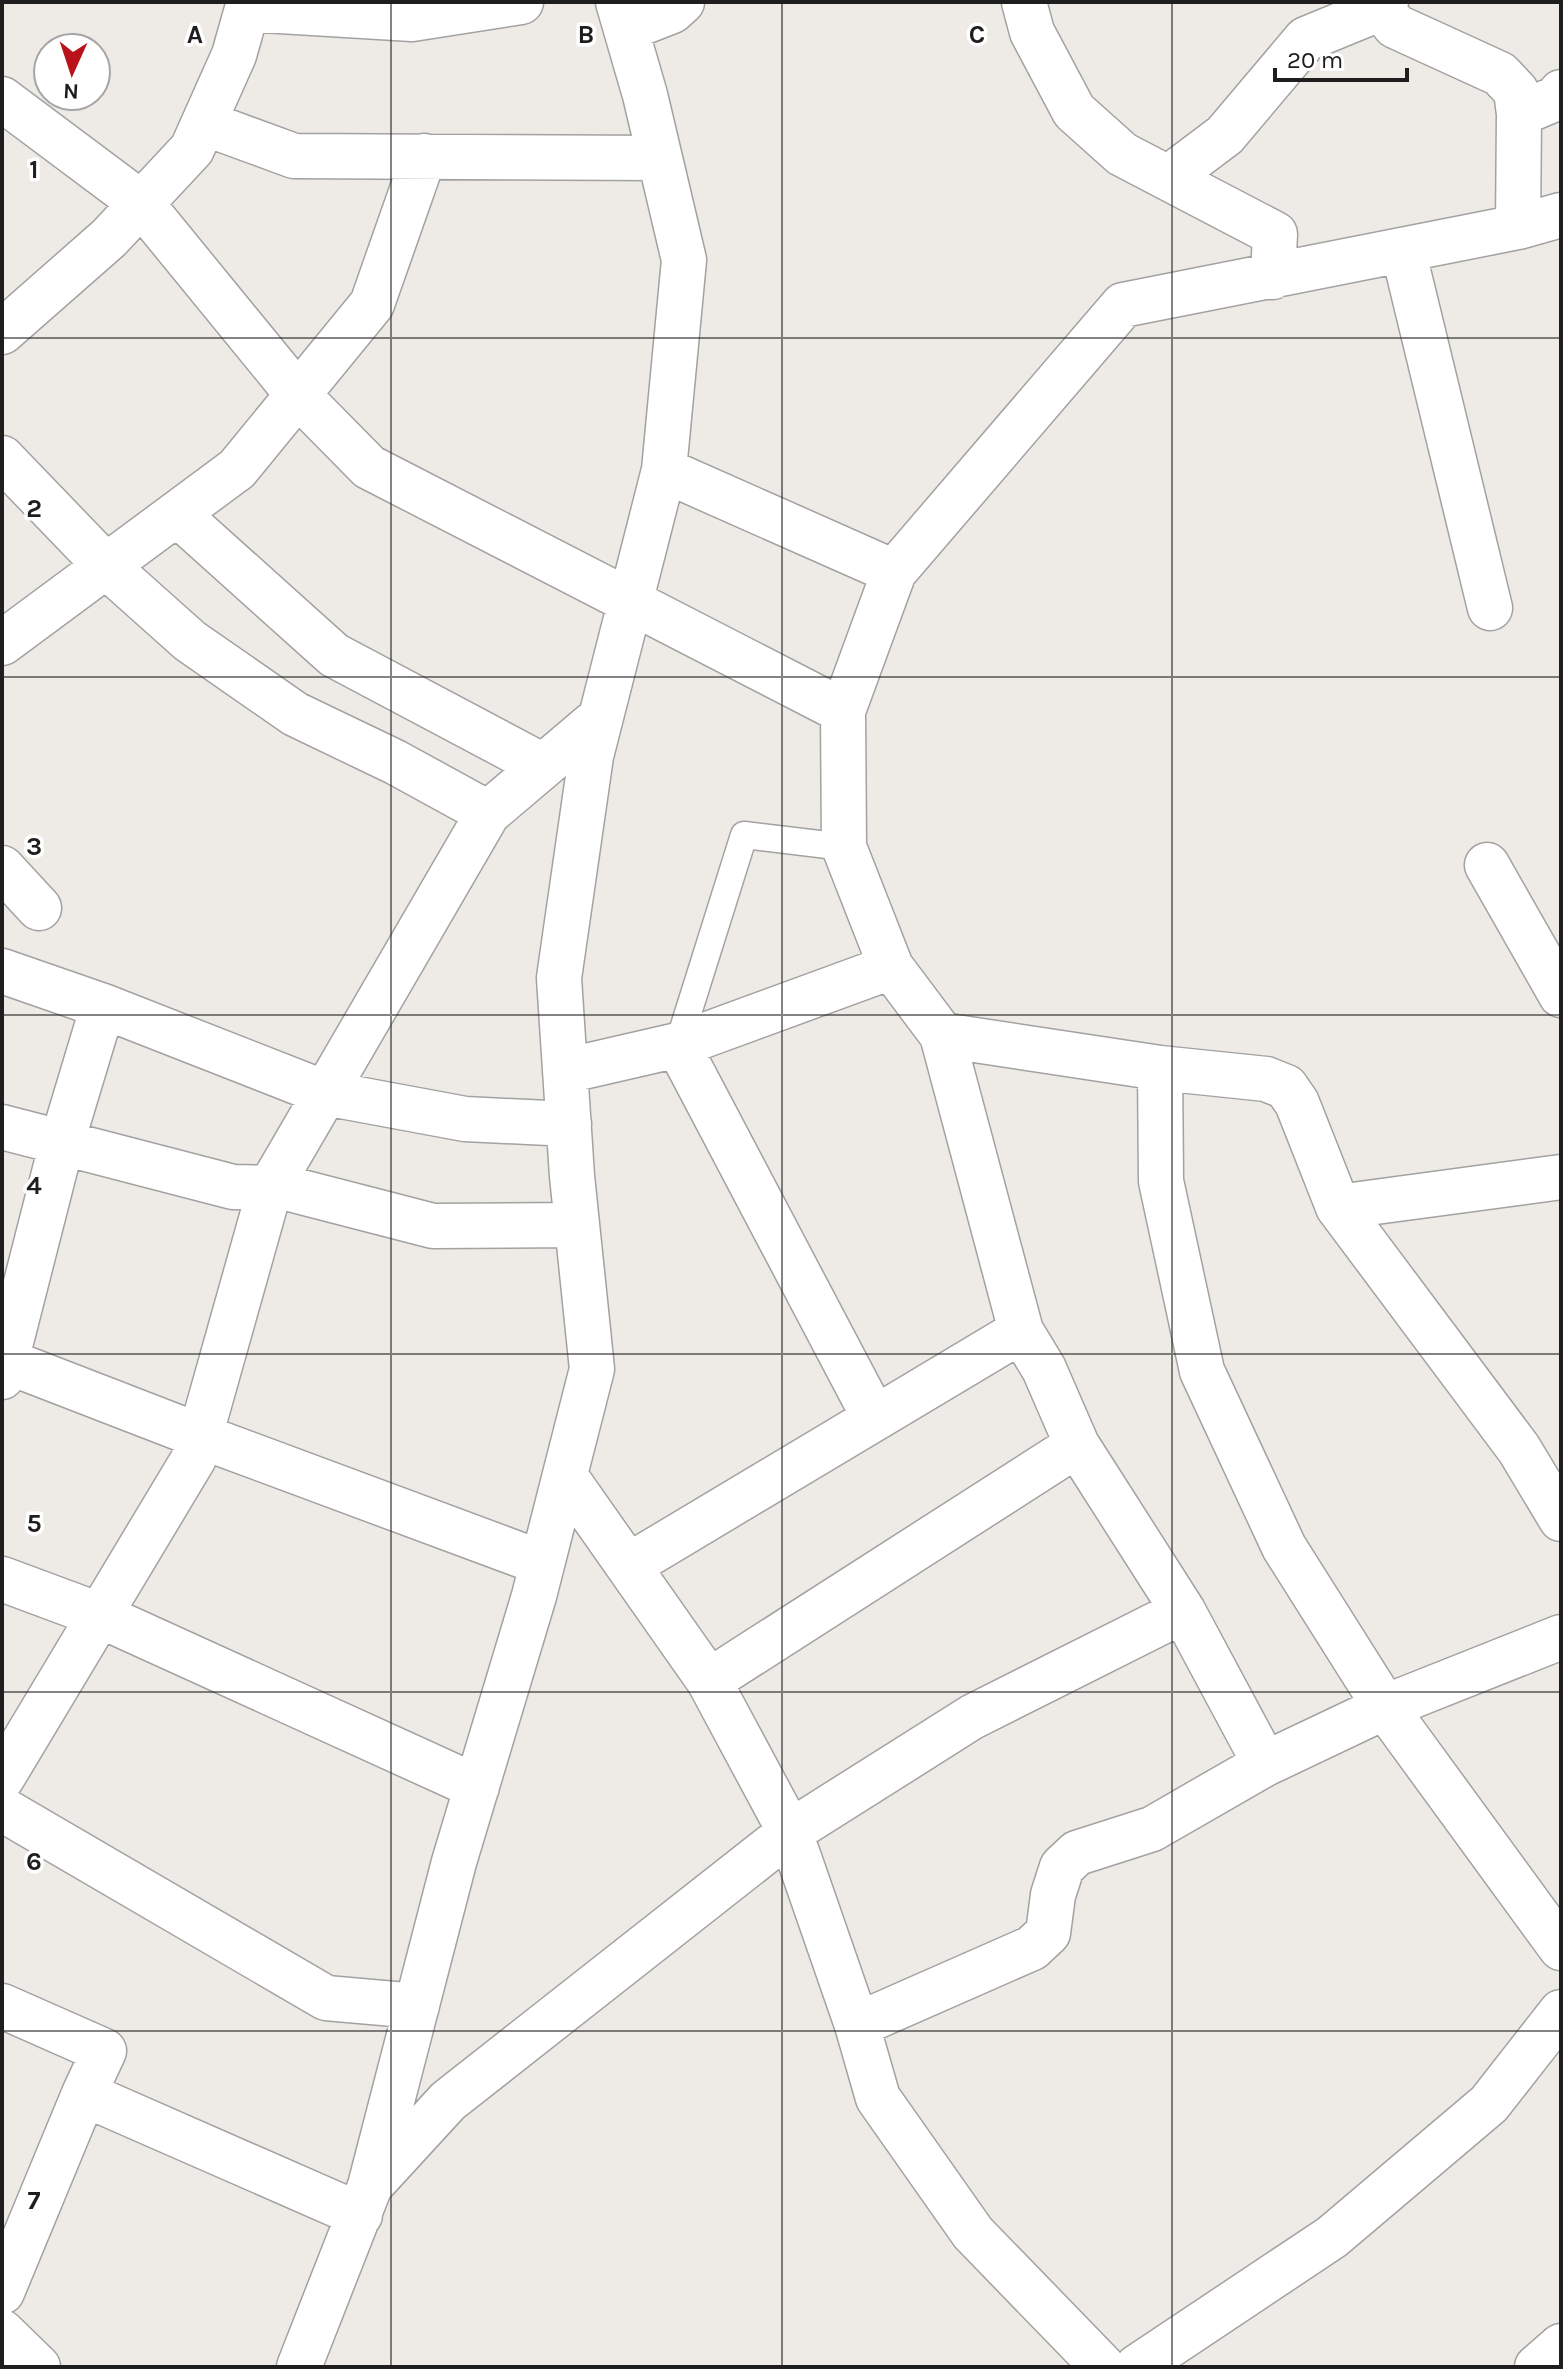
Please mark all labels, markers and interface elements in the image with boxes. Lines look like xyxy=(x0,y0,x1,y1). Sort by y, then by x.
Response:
text: A xyxy=(187,19,203,50)
text: B xyxy=(578,19,594,50)
text: C xyxy=(969,19,985,50)
north arrow xyxy=(32,32,112,112)
scale bar xyxy=(1275,32,1407,82)
text: 20 m xyxy=(1287,46,1343,74)
text: N xyxy=(62,78,80,104)
text: 1 xyxy=(29,154,39,185)
text: 2 xyxy=(26,493,42,524)
text: 3 xyxy=(26,831,42,862)
text: 4 xyxy=(26,1170,42,1201)
text: 5 xyxy=(26,1508,42,1539)
text: 6 xyxy=(26,1846,42,1877)
text: 7 xyxy=(28,2185,41,2216)

